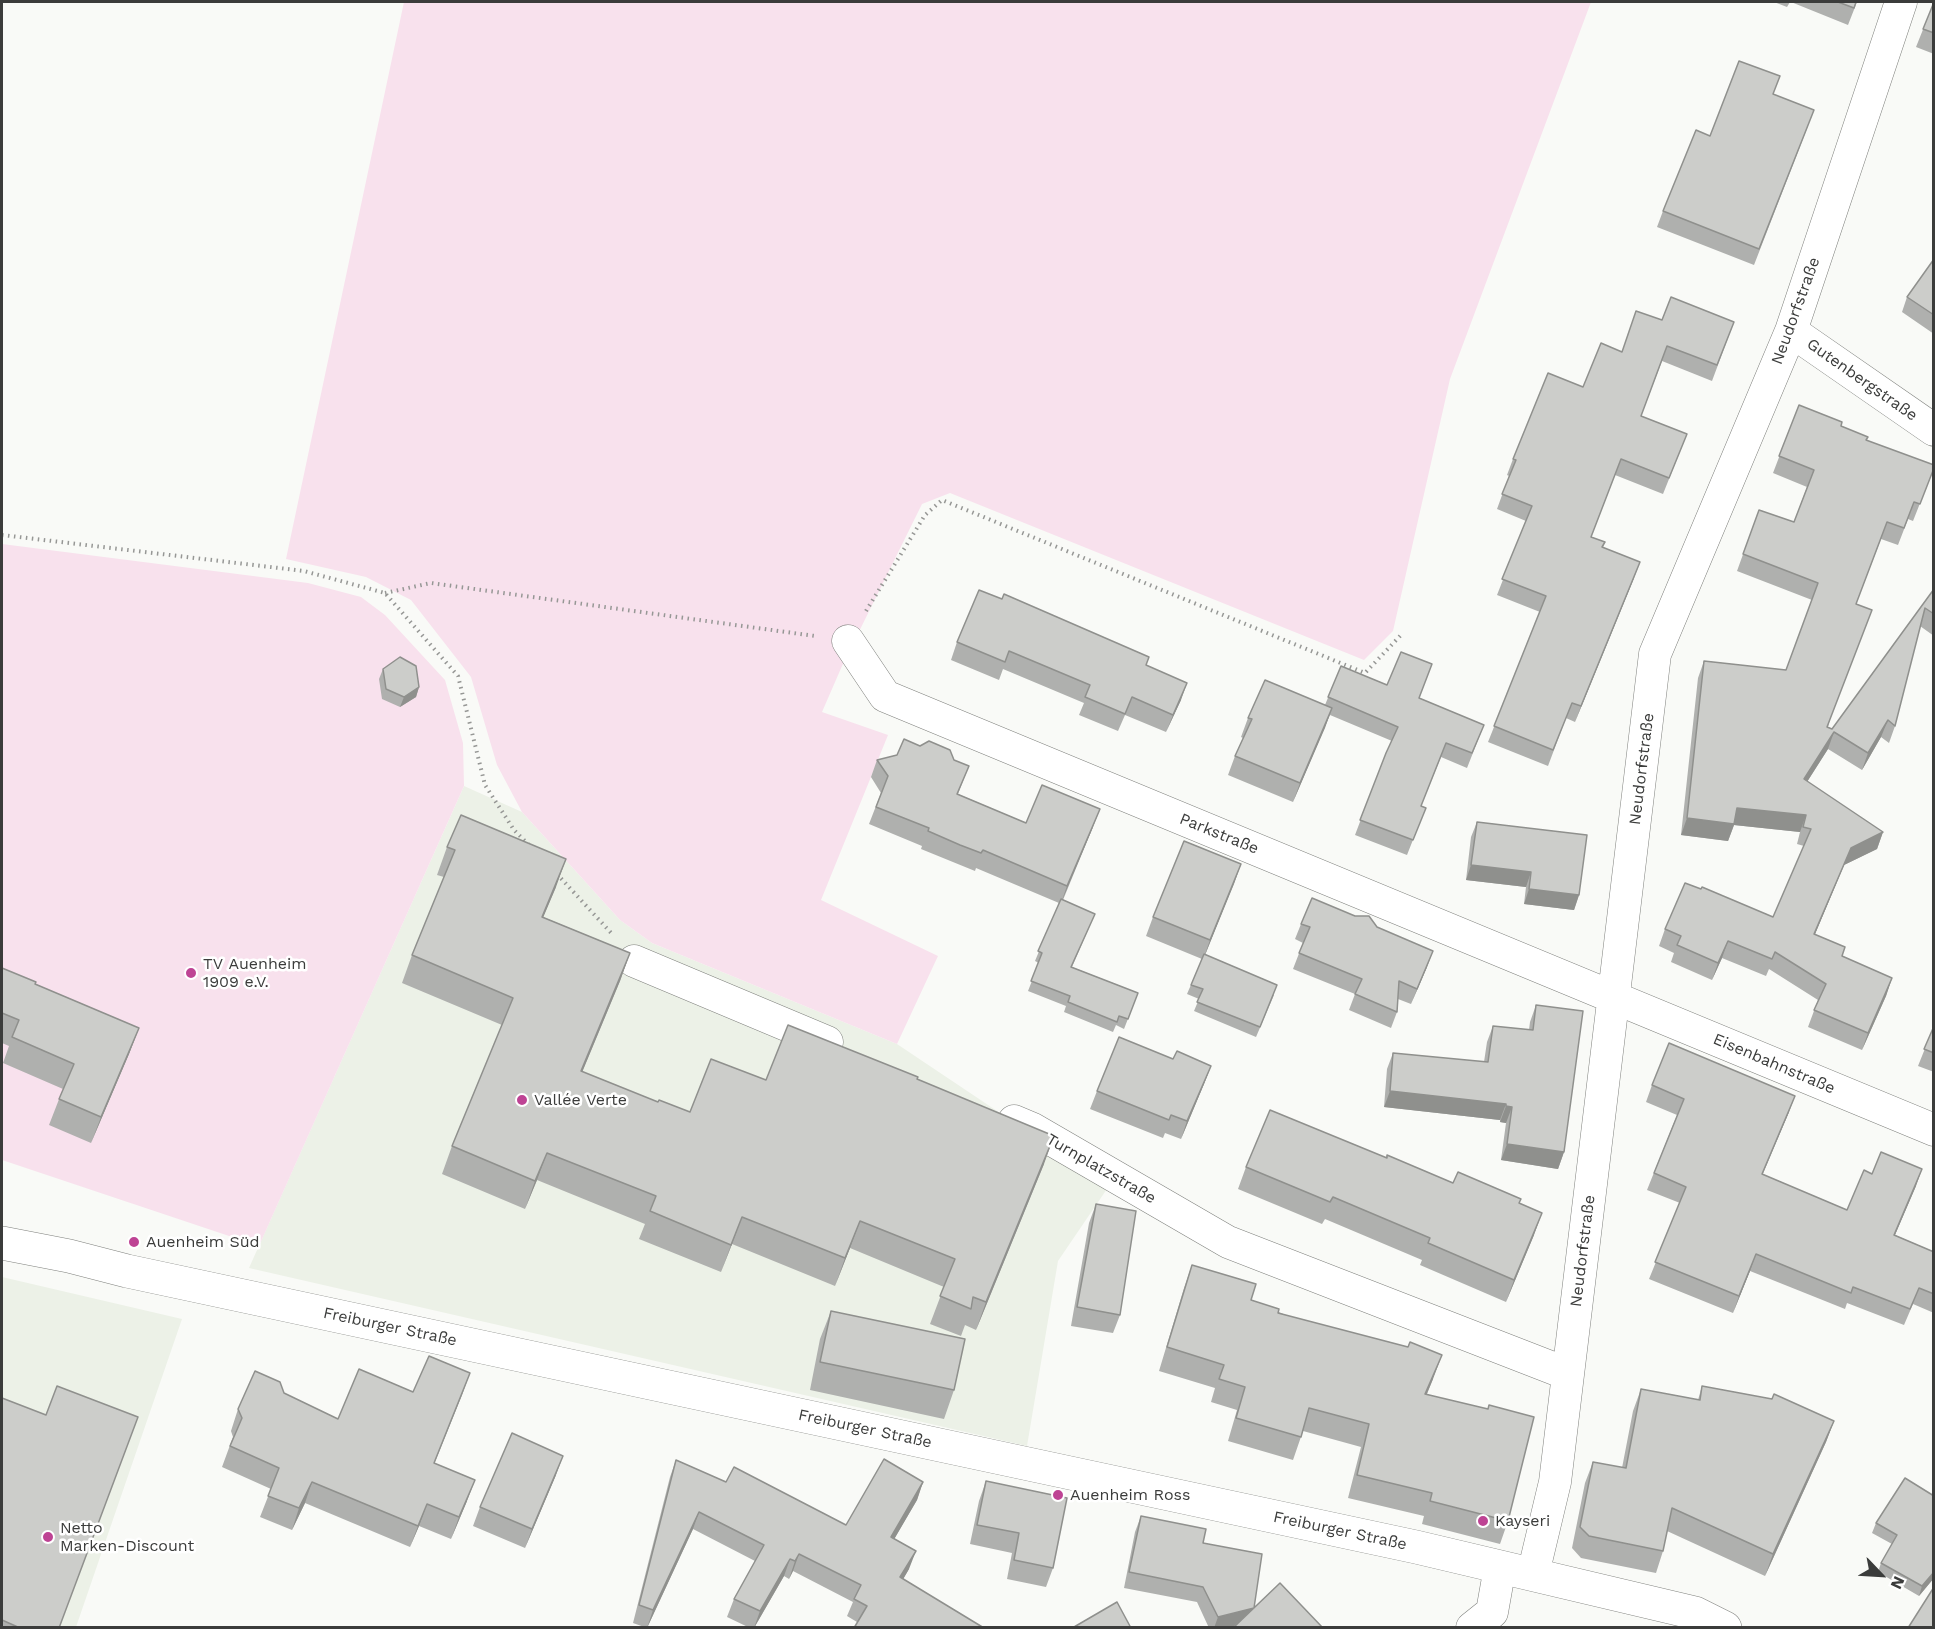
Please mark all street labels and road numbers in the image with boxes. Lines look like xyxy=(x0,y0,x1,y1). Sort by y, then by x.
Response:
street label: Neudorfstraße xyxy=(1768,255,1824,367)
street label: Gutenbergstraße xyxy=(1803,335,1921,425)
street label: Neudorfstraße xyxy=(1626,712,1658,826)
street label: Parkstraße xyxy=(1177,809,1261,859)
street label: Eisenbahnstraße xyxy=(1710,1030,1838,1098)
street label: Turnplatzstraße xyxy=(1043,1130,1159,1208)
street label: Neudorfstraße xyxy=(1567,1194,1599,1308)
street label: Freiburger Straße xyxy=(321,1303,459,1351)
street label: Freiburger Straße xyxy=(796,1405,934,1453)
street label: Freiburger Straße xyxy=(1271,1507,1409,1555)

